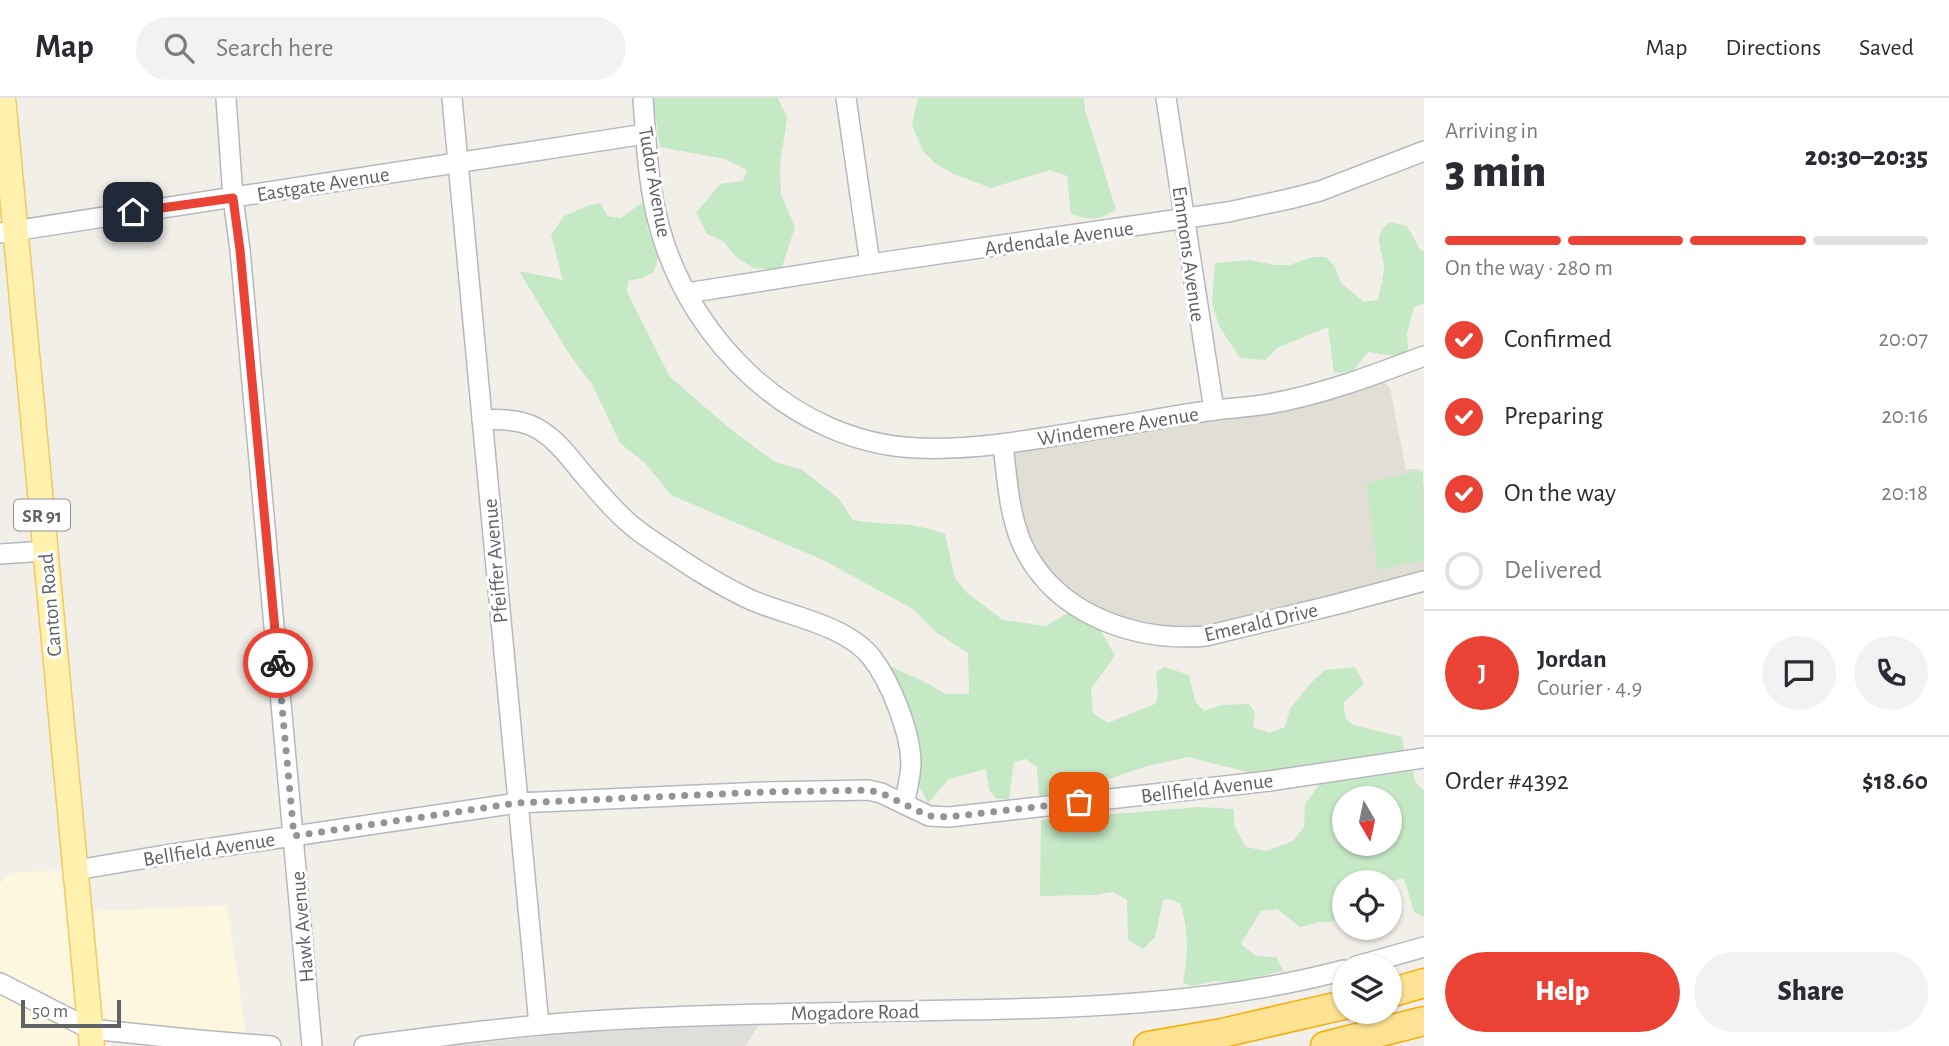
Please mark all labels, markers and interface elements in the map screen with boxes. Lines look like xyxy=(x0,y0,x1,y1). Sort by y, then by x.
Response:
search box xyxy=(136,17,626,80)
icon: search xyxy=(160,29,198,67)
text: Map xyxy=(35,31,94,64)
text: Search here xyxy=(216,35,334,61)
text: Map xyxy=(1645,36,1687,60)
text: Directions xyxy=(1725,36,1821,60)
text: Saved xyxy=(1859,36,1914,60)
text: Arriving in xyxy=(1445,120,1538,143)
street label: Tudor Avenue xyxy=(634,125,675,239)
text: 20:30–20:35 xyxy=(1805,144,1928,170)
text: 3 min xyxy=(1445,149,1546,195)
street label: Eastgate Avenue xyxy=(255,164,391,205)
pin xyxy=(103,182,163,242)
street label: Emmons Avenue xyxy=(1169,185,1208,323)
icon: home xyxy=(114,193,152,231)
street label: Ardendale Avenue xyxy=(983,218,1135,259)
text: On the way · 280 m xyxy=(1445,257,1613,280)
icon: check xyxy=(1445,321,1483,359)
text: Confirmed xyxy=(1504,326,1612,352)
text: 20:07 xyxy=(1878,328,1928,351)
icon: check xyxy=(1445,398,1483,436)
street label: Windemere Avenue xyxy=(1036,403,1200,450)
text: Preparing xyxy=(1504,403,1603,429)
text: 20:16 xyxy=(1881,405,1928,428)
icon: check xyxy=(1445,475,1483,513)
text: On the way xyxy=(1504,480,1616,506)
text: 20:18 xyxy=(1881,482,1928,505)
street label: Pfeiffer Avenue xyxy=(480,498,511,624)
road number: SR 91 xyxy=(14,500,70,530)
street label: Canton Road xyxy=(36,552,65,658)
text: Delivered xyxy=(1504,557,1602,583)
street label: Emerald Drive xyxy=(1202,599,1320,646)
courier xyxy=(243,628,313,698)
button: chat xyxy=(1762,636,1836,710)
button: phone xyxy=(1854,636,1928,710)
icon: bike xyxy=(259,644,297,682)
text: Jordan xyxy=(1537,646,1607,672)
text: J xyxy=(1478,660,1486,686)
text: Courier · 4.9 xyxy=(1537,677,1642,700)
text: Order #4392 xyxy=(1445,768,1569,794)
text: $18.60 xyxy=(1862,768,1928,794)
street label: Bellfield Avenue xyxy=(1140,770,1274,807)
pin xyxy=(1049,772,1109,832)
icon: bag xyxy=(1060,783,1098,821)
north arrow xyxy=(1332,786,1402,856)
map controls xyxy=(1332,786,1402,1024)
street label: Bellfield Avenue xyxy=(142,829,277,870)
street label: Hawk Avenue xyxy=(287,870,318,984)
button: locate xyxy=(1332,870,1402,940)
button: Help xyxy=(1445,952,1680,1032)
button: Share xyxy=(1694,952,1928,1032)
button: layers xyxy=(1332,954,1402,1024)
scale bar xyxy=(21,997,121,1029)
street label: Mogadore Road xyxy=(790,1001,920,1024)
text: 50 m xyxy=(32,1002,68,1021)

